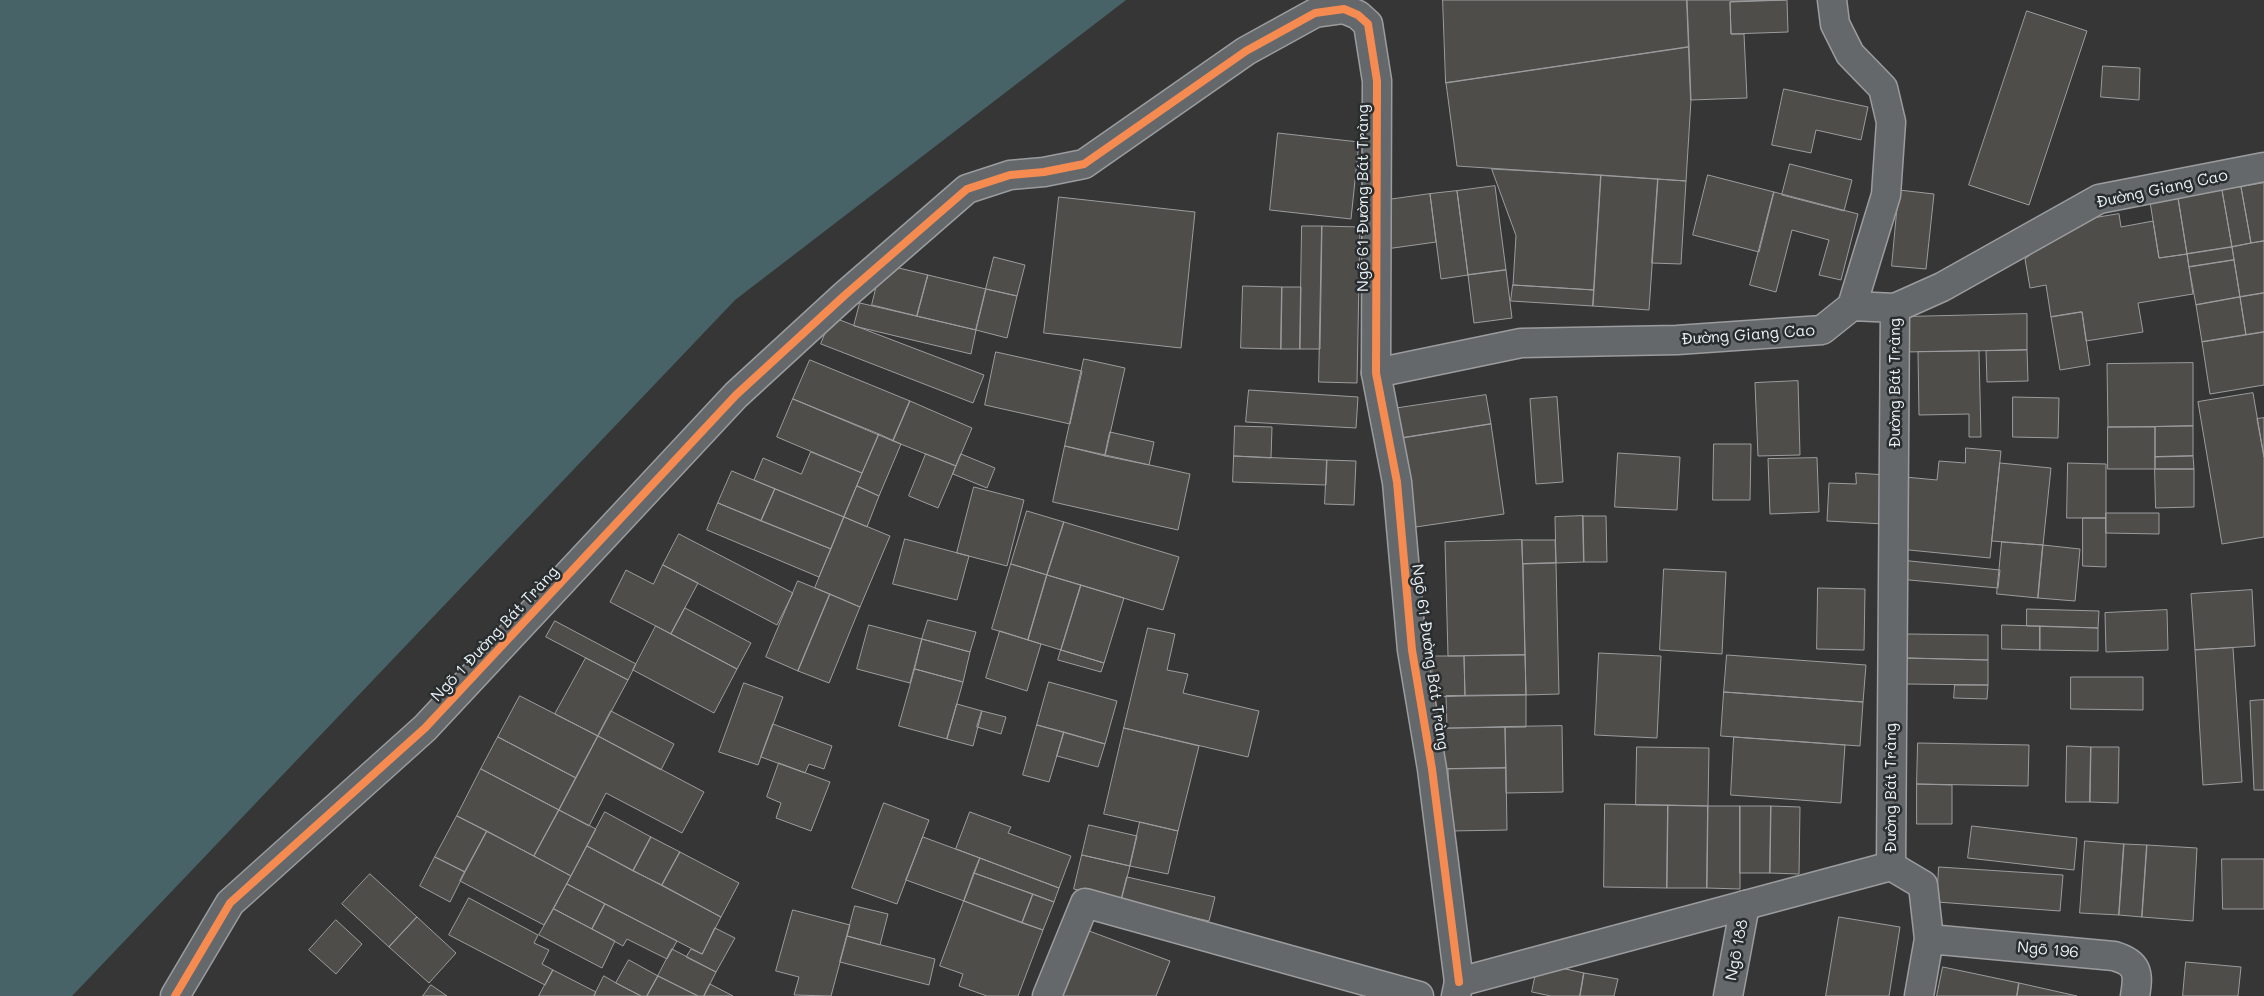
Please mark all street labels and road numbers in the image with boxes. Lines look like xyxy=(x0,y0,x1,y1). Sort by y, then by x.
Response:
street label: Ngõ 61 Đường Bát Tràng xyxy=(1353,104,1373,292)
street label: Đường Giang Cao xyxy=(2095,166,2229,212)
street label: Đường Bát Tràng xyxy=(1885,318,1905,448)
street label: Đường Giang Cao xyxy=(1681,321,1815,349)
street label: Ngõ 1 Đường Bát Tràng xyxy=(427,562,563,706)
street label: Ngõ 61 Đường Bát Tràng xyxy=(1407,563,1453,751)
street label: Đường Bát Tràng xyxy=(1881,723,1901,853)
street label: Ngõ 188 xyxy=(1722,918,1752,982)
street label: Ngõ 196 xyxy=(2016,938,2080,962)

